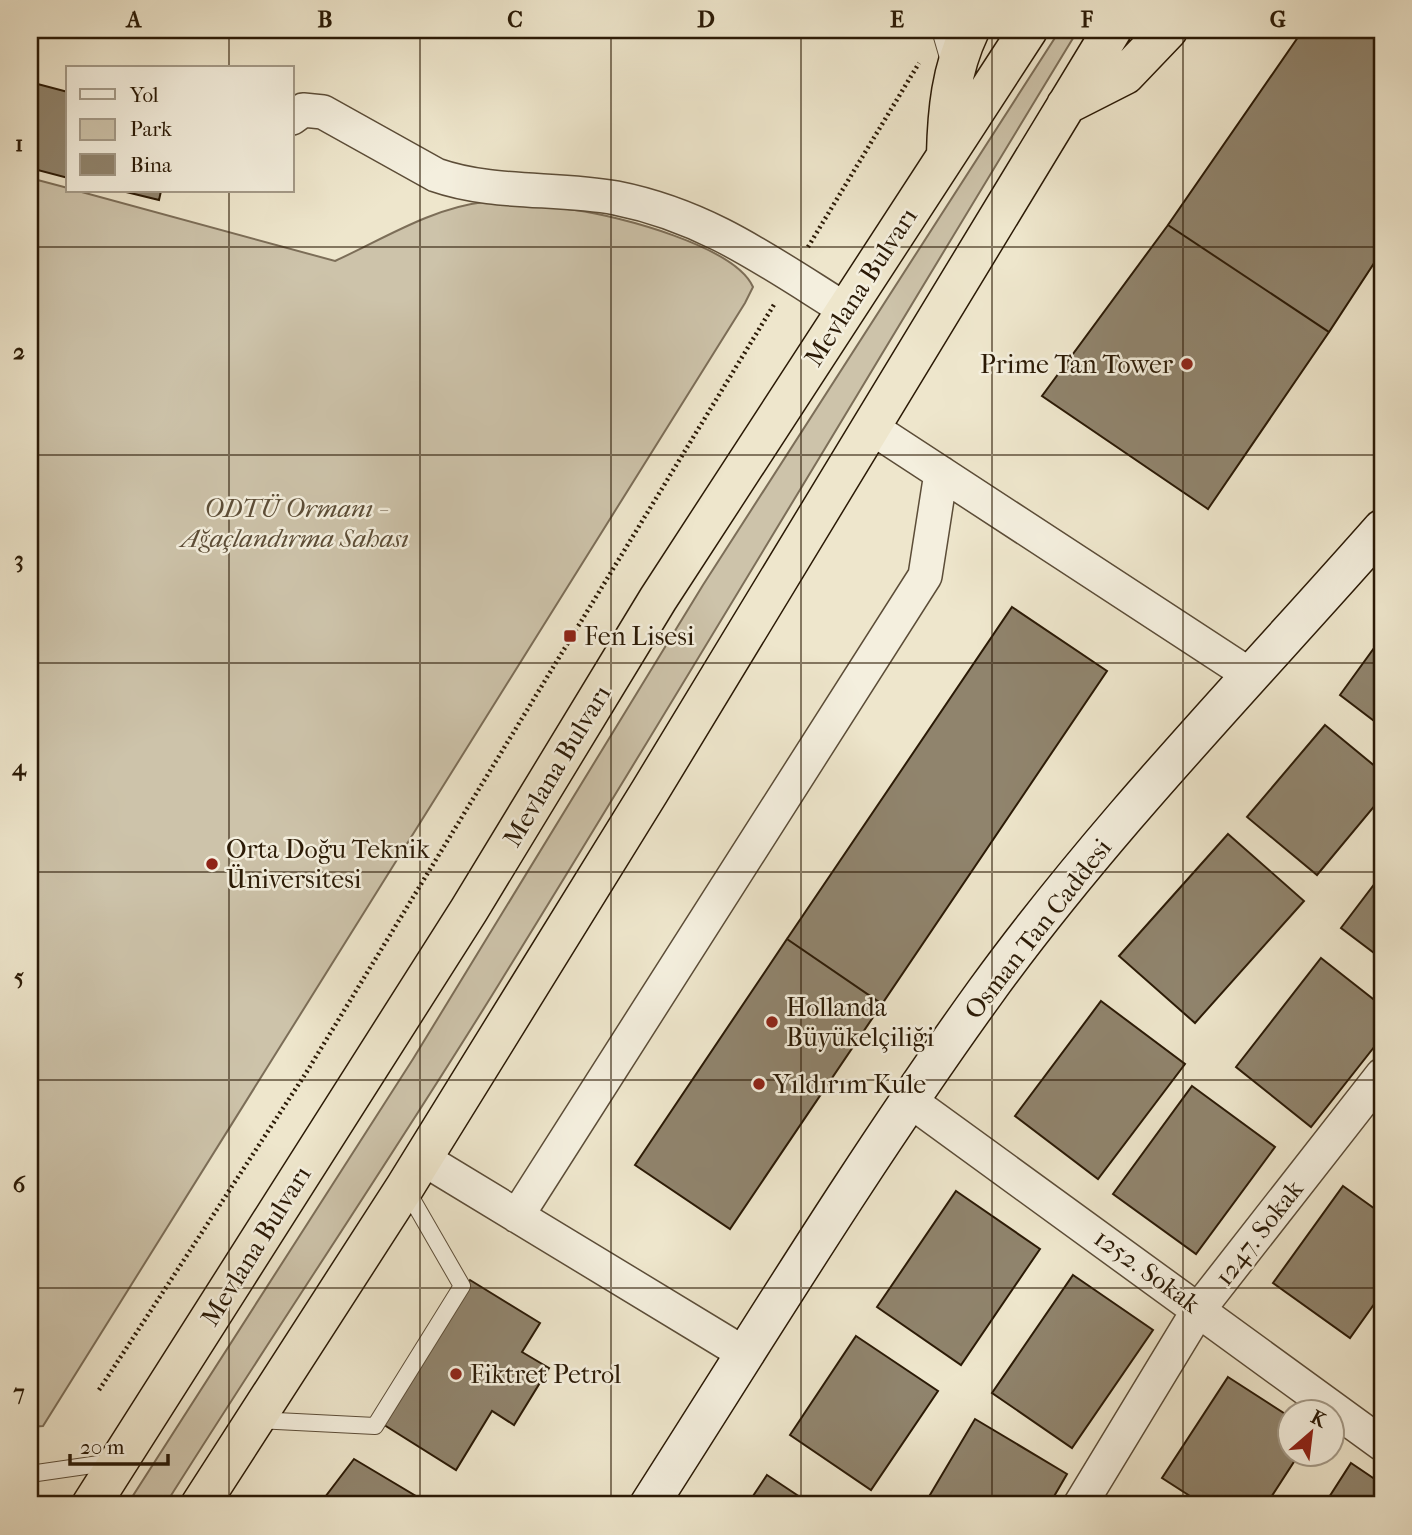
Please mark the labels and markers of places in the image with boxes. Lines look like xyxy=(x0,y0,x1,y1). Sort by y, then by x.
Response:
place label: Prime Tan Tower xyxy=(980,349,1173,380)
marker: Prime Tan Tower xyxy=(1179,356,1195,372)
place label: Fen Lisesi xyxy=(584,621,695,652)
marker: Fen Lisesi xyxy=(562,628,578,644)
place label: Orta Doğu Teknik Üniversitesi xyxy=(226,834,430,895)
marker: Orta Doğu Teknik Üniversitesi xyxy=(204,856,220,872)
place label: Hollanda Büyükelçiliği xyxy=(786,992,935,1053)
marker: Hollanda Büyükelçiliği xyxy=(764,1014,780,1030)
place label: Yıldırım Kule xyxy=(772,1069,926,1100)
marker: Yıldırım Kule xyxy=(751,1076,767,1092)
place label: Fiktret Petrol xyxy=(470,1359,621,1390)
marker: Fiktret Petrol xyxy=(448,1366,464,1382)

